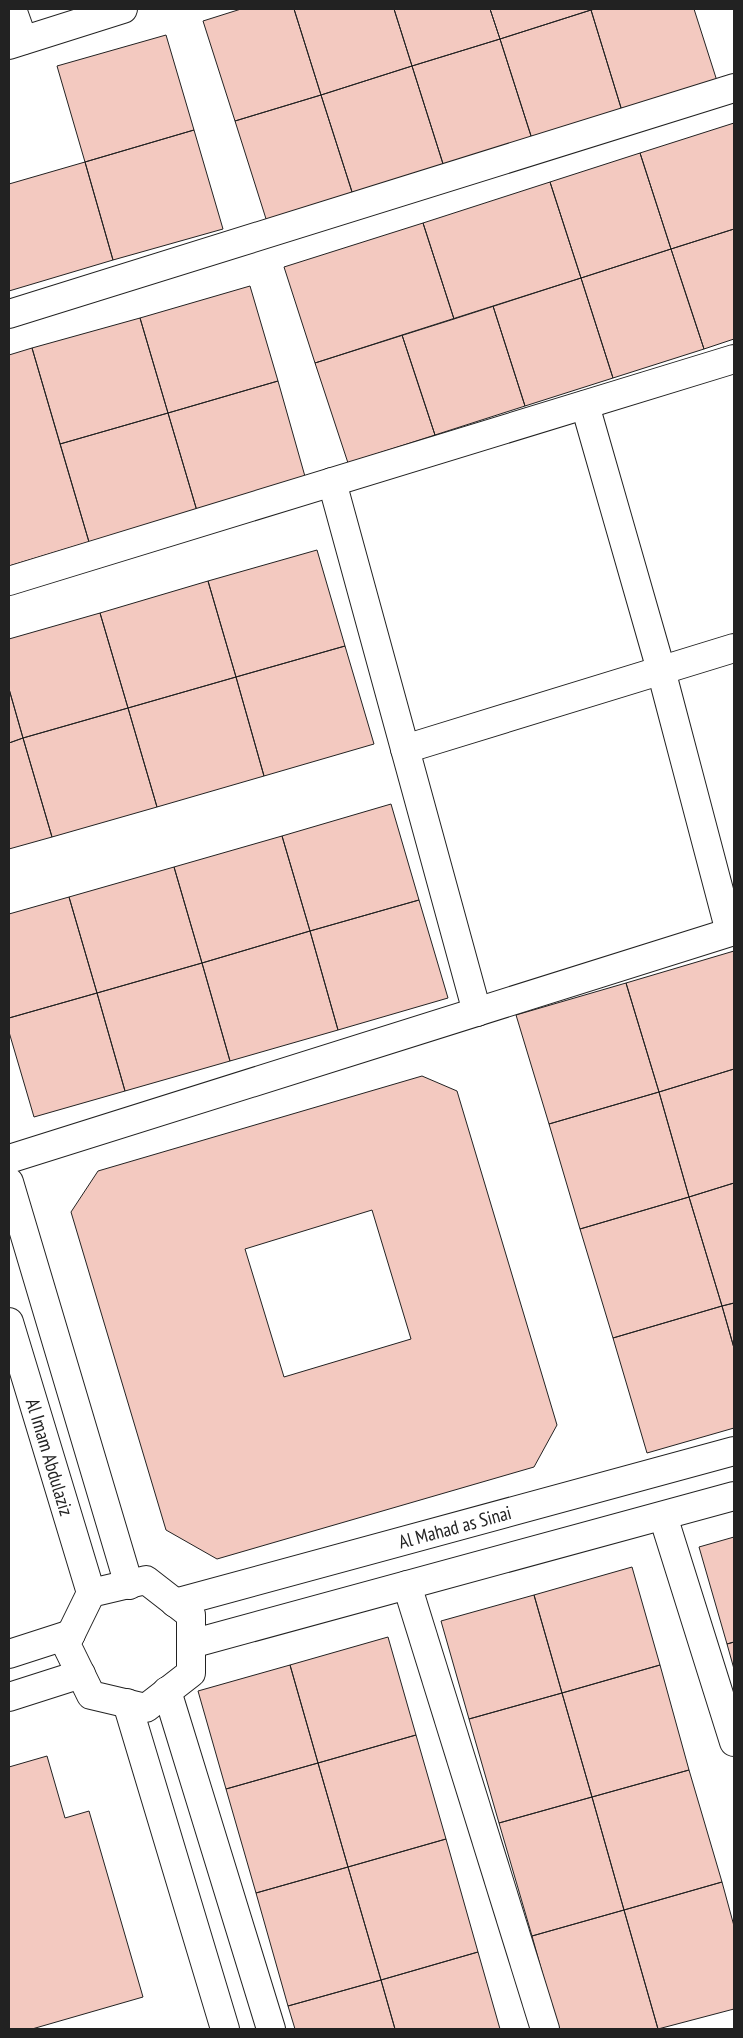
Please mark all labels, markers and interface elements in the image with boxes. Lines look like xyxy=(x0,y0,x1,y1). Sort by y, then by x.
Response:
street label: Al Imam Abdulaziz xyxy=(21,1395,79,1519)
street label: Al Mahad as Sinai xyxy=(396,1500,514,1554)

